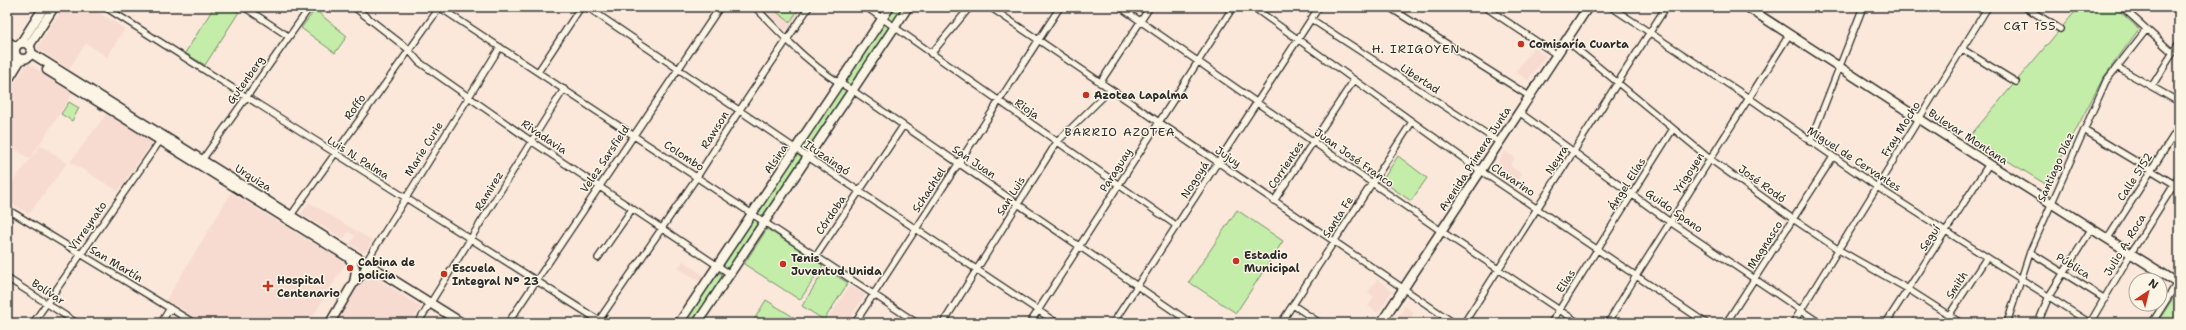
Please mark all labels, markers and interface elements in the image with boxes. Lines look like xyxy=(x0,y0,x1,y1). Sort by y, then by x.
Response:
district label: CGT 155 xyxy=(2003,18,2057,34)
place label: Comisaría Cuarta xyxy=(1529,37,1629,52)
marker: Comisaría Cuarta xyxy=(1516,39,1526,49)
district label: H. IRIGOYEN xyxy=(1372,41,1460,57)
street label: Gutenberg xyxy=(224,53,268,107)
street label: Libertad xyxy=(1397,61,1443,97)
place label: Azotea Lapalma xyxy=(1094,88,1188,103)
marker: Azotea Lapalma xyxy=(1081,90,1091,100)
street label: Roffo xyxy=(341,91,369,123)
street label: Rioja xyxy=(1012,95,1042,123)
street label: Fray Mocho xyxy=(1878,98,1924,160)
street label: Avenida Primera Junta xyxy=(1435,104,1515,214)
street label: Bulevar Montana xyxy=(1925,106,2011,168)
street label: Rawson xyxy=(698,108,733,152)
street label: Rivadavia xyxy=(518,116,570,158)
street label: Marie Curie xyxy=(401,119,447,179)
street label: Velez Sarsfield xyxy=(577,122,633,196)
street label: Miguel de Cervantes xyxy=(1804,123,1904,195)
district label: BARRIO AZOTEA xyxy=(1064,124,1176,140)
street label: Juan José Franco xyxy=(1311,125,1397,191)
street label: Santiago Díaz xyxy=(2034,130,2078,204)
street label: Luis N. Palma xyxy=(324,133,392,183)
street label: Colombo xyxy=(661,137,707,175)
street label: Ituzaingó xyxy=(801,137,853,179)
street label: Corrientes xyxy=(1265,138,1307,192)
street label: Alsina xyxy=(761,141,792,177)
street label: San Juan xyxy=(949,142,999,182)
street label: Neyra xyxy=(1542,142,1572,177)
street label: Jujuy xyxy=(1212,143,1244,171)
street label: Paraguay xyxy=(1096,145,1136,195)
street label: Yrigoyen xyxy=(1670,149,1708,196)
street label: Calle 5152 xyxy=(2114,150,2156,204)
street label: Ángel Elías xyxy=(1604,154,1649,213)
street label: Nogoyá xyxy=(1177,158,1213,201)
street label: Clavarino xyxy=(1488,160,1538,200)
street label: Urquiza xyxy=(232,161,274,195)
street label: José Rodó xyxy=(1735,162,1789,207)
street label: Schachtel xyxy=(909,164,949,215)
street label: Ramirez xyxy=(471,168,507,214)
street label: San Luis xyxy=(993,174,1029,218)
street label: Guido Spano xyxy=(1642,186,1706,237)
street label: Córdoba xyxy=(812,192,850,238)
street label: Santa Fe xyxy=(1319,193,1357,241)
street label: Virreynato xyxy=(66,198,111,254)
street label: Julio A. Roca xyxy=(2101,211,2149,279)
street label: Magnasco xyxy=(1744,218,1786,272)
street label: Seguí xyxy=(1916,222,1944,254)
street label: San Martín xyxy=(87,242,146,286)
place label: Estadio Municipal xyxy=(1244,248,1300,276)
street label: Pública xyxy=(2053,250,2093,282)
place label: Tenis Juventud Unida xyxy=(791,251,882,279)
place label: Cabina de policia xyxy=(358,255,415,283)
marker: Estadio Municipal xyxy=(1231,256,1241,266)
marker: Tenis Juventud Unida xyxy=(778,259,788,269)
place label: Escuela Integral N° 23 xyxy=(452,261,539,289)
marker: Cabina de policia xyxy=(345,263,355,273)
street label: Elias xyxy=(1553,266,1579,296)
street label: Smith xyxy=(1943,268,1971,302)
marker: Escuela Integral N° 23 xyxy=(439,269,449,279)
north arrow xyxy=(2128,272,2168,312)
place label: Hospital Centenario xyxy=(277,273,340,301)
street label: Bolívar xyxy=(28,276,68,308)
text: N xyxy=(2146,276,2162,293)
marker: Hospital Centenario xyxy=(262,280,274,292)

